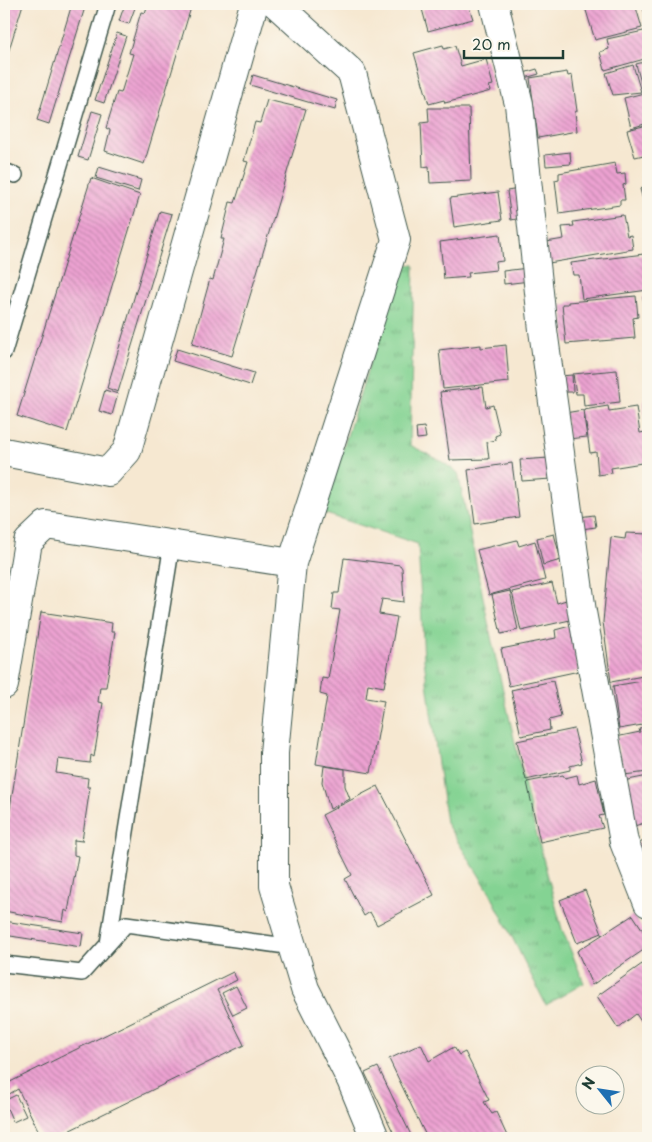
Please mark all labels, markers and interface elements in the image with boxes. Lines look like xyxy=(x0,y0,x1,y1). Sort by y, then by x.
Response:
scale bar xyxy=(464,28,563,60)
text: 20 m xyxy=(472,32,511,55)
north arrow xyxy=(574,1064,624,1114)
text: N xyxy=(576,1073,600,1093)

